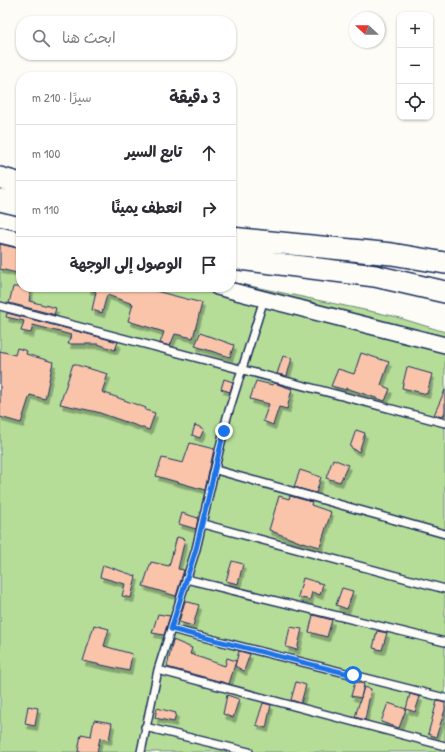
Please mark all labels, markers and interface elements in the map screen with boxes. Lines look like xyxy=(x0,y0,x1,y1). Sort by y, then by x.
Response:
north arrow xyxy=(349,12,385,48)
map controls xyxy=(397,12,433,120)
button: + xyxy=(397,12,433,48)
search box xyxy=(16,16,236,60)
icon: search xyxy=(30,27,52,49)
text: ابحث هنا xyxy=(62,27,116,48)
button: − xyxy=(397,48,433,84)
button: locate xyxy=(397,84,433,120)
text: 3 دقيقة xyxy=(169,85,220,108)
text: سيرًا · 210 m xyxy=(32,88,92,106)
text: تابع السير xyxy=(125,141,182,162)
icon: ahead xyxy=(198,142,220,164)
text: 100 m xyxy=(32,144,60,162)
text: انعطف يمينًا xyxy=(112,197,182,218)
icon: right xyxy=(198,198,220,220)
text: 110 m xyxy=(32,200,59,218)
text: الوصول إلى الوجهة xyxy=(70,253,182,274)
icon: arrive xyxy=(198,254,220,276)
route end xyxy=(215,422,233,440)
route start xyxy=(344,666,362,684)

